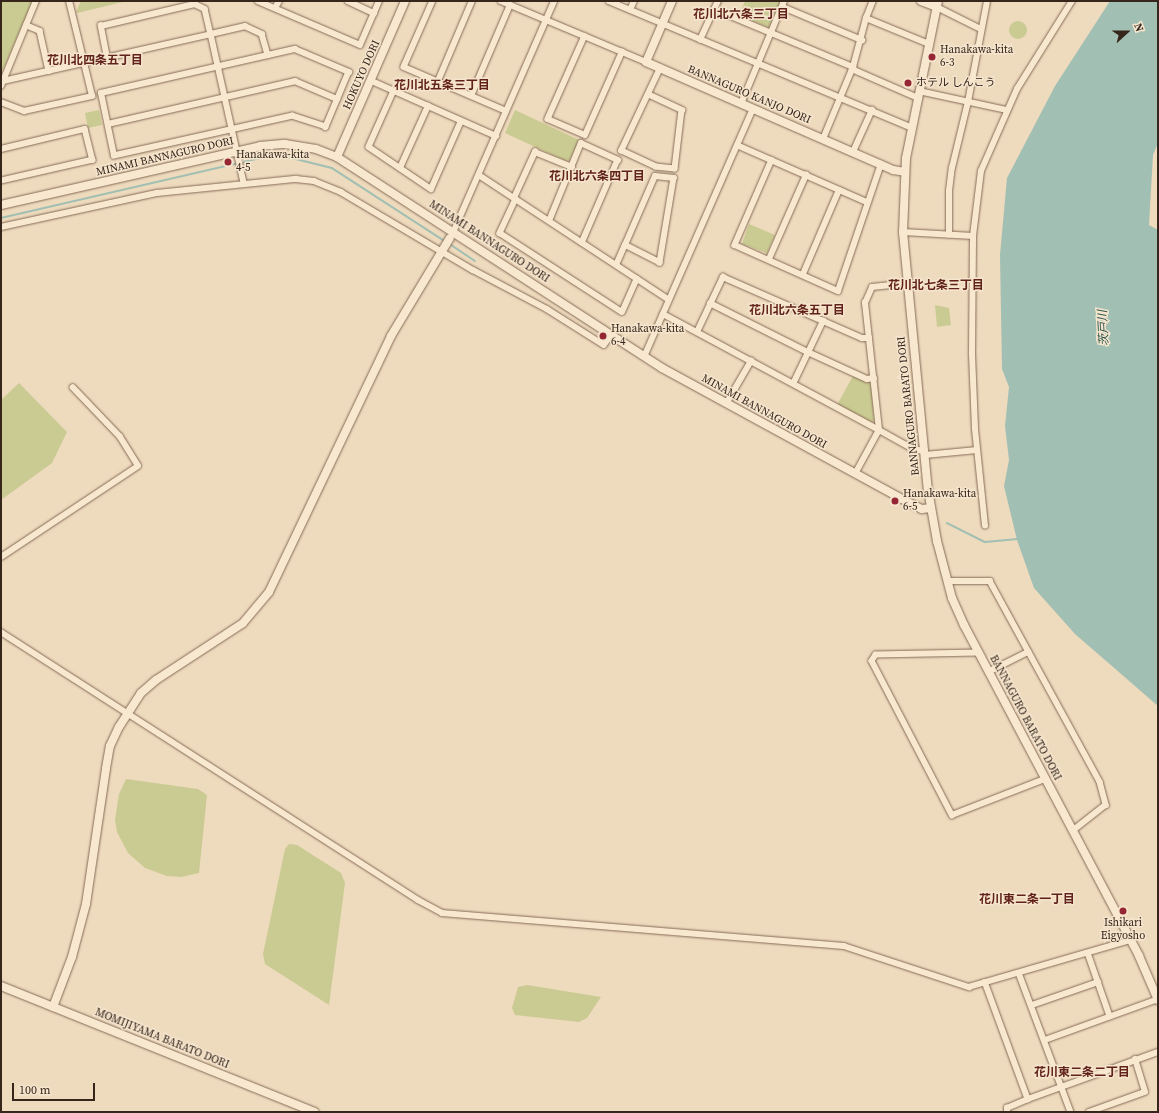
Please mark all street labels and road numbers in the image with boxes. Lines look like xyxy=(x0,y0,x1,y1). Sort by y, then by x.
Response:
street label: HOKUYO DORI xyxy=(341,38,383,112)
street label: BANNAGURO KANJO DORI xyxy=(685,63,813,127)
street label: MINAMI BANNAGURO DORI xyxy=(95,135,235,179)
street label: MINAMI BANNAGURO DORI xyxy=(426,198,552,286)
street label: BANNAGURO BARATO DORI xyxy=(895,336,923,476)
street label: MINAMI BANNAGURO DORI xyxy=(699,372,829,452)
street label: BANNAGURO BARATO DORI xyxy=(986,653,1064,783)
street label: MOMIJIYAMA BARATO DORI xyxy=(93,1006,231,1072)

